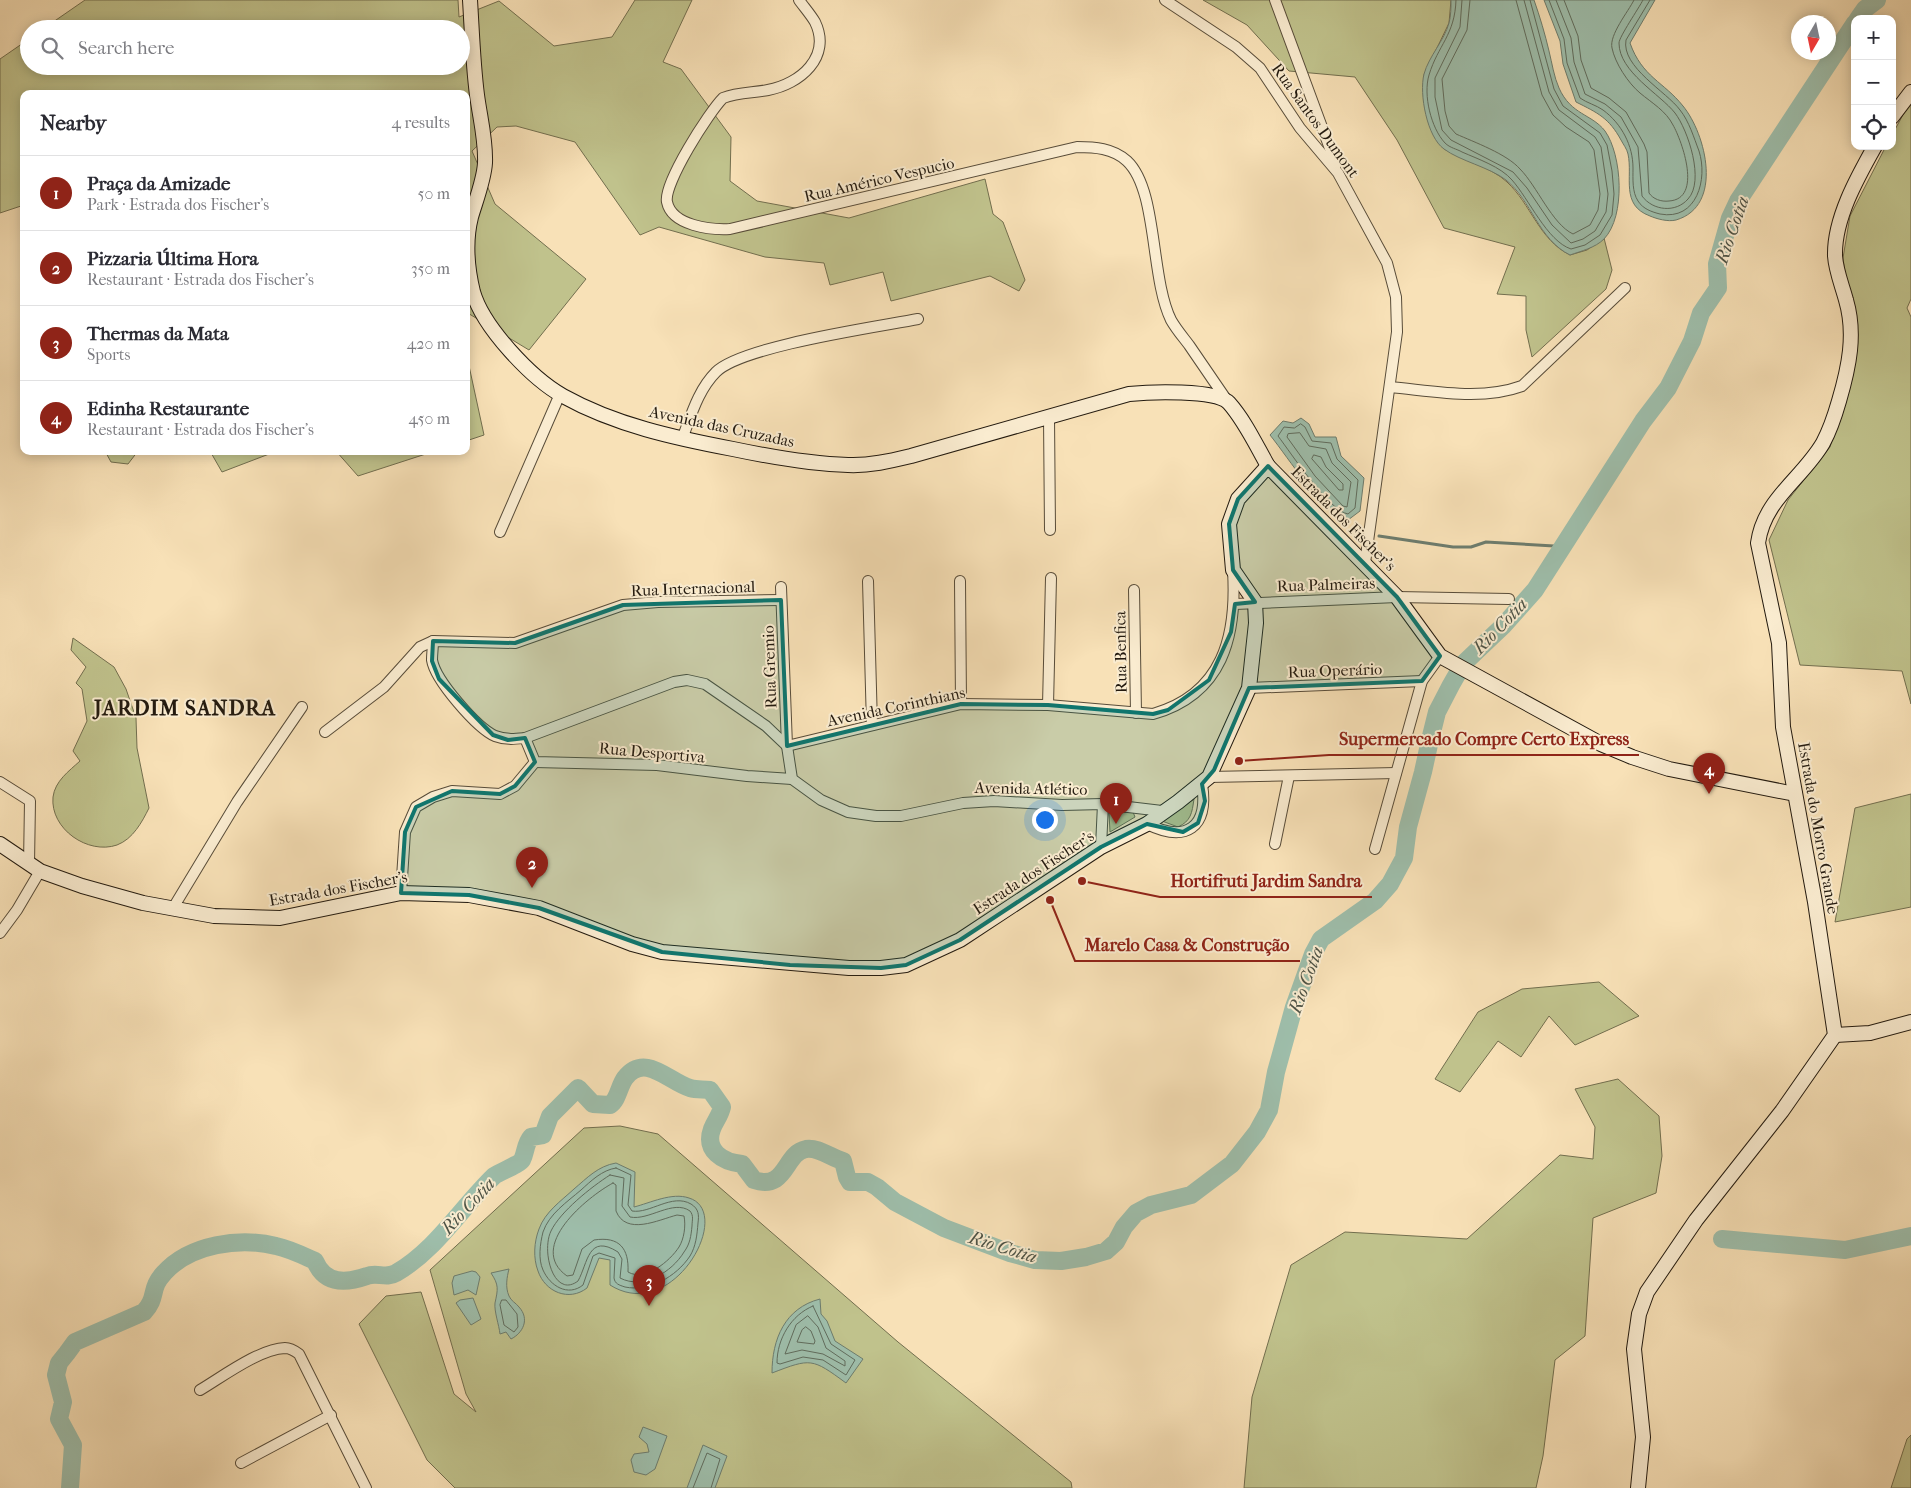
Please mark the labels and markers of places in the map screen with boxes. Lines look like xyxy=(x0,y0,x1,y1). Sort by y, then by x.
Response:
callout: Supermercado Compre Certo Express xyxy=(1329,722,1639,755)
pin: 4 xyxy=(1693,753,1725,794)
pin: 1 xyxy=(1100,783,1132,824)
pin: 2 xyxy=(516,847,548,888)
callout: Hortifruti Jardim Sandra xyxy=(1160,864,1372,897)
callout: Marelo Casa & Construção xyxy=(1075,928,1300,961)
pin: 3 xyxy=(633,1265,665,1306)

